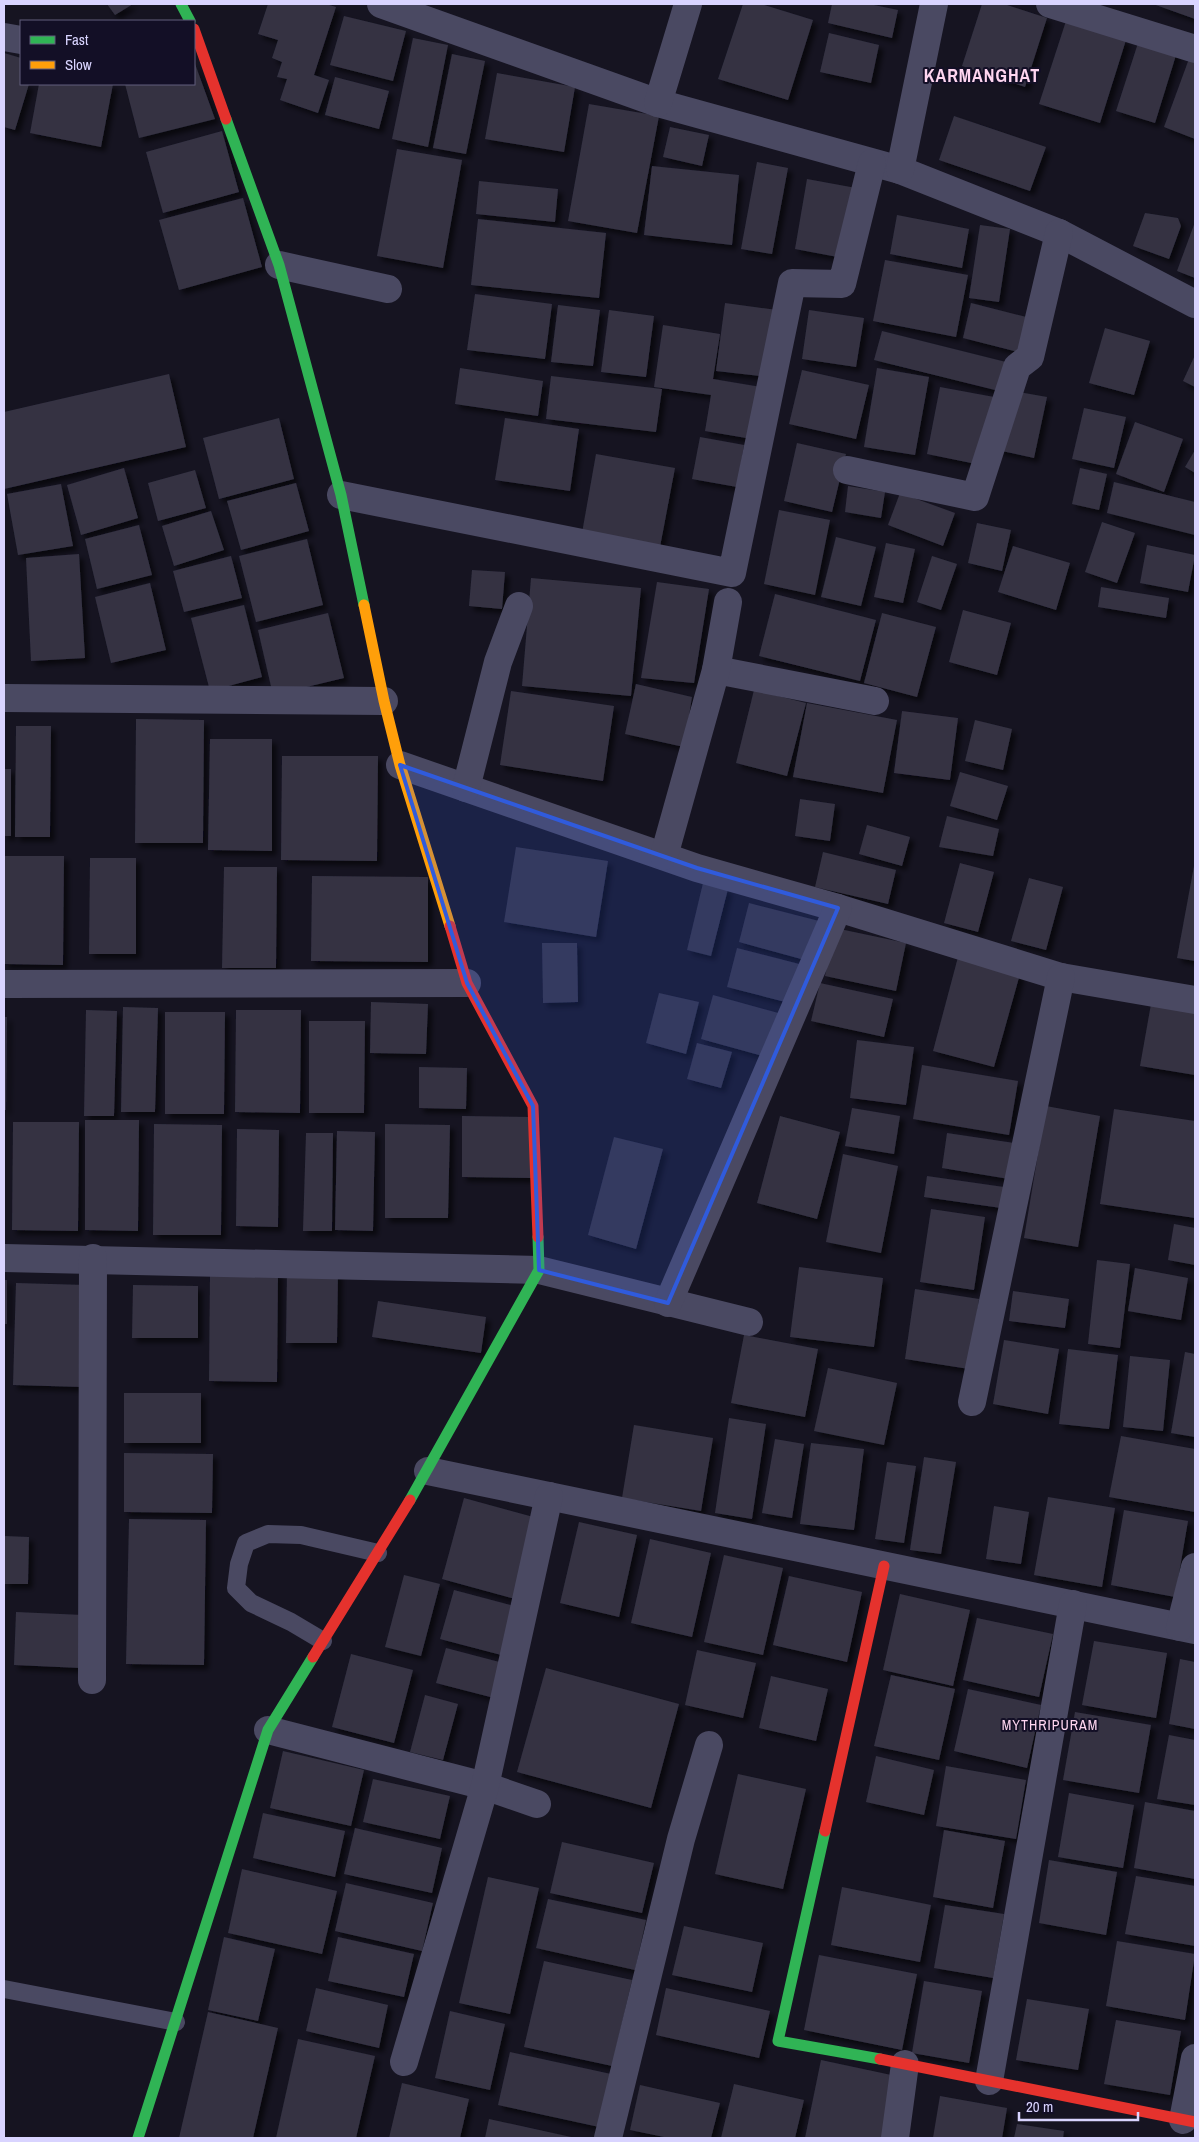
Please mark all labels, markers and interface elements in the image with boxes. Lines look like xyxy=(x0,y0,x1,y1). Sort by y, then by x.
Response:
legend xyxy=(20,20,195,85)
text: Fast xyxy=(65,29,89,50)
text: Slow xyxy=(65,54,92,75)
district label: KARMANGHAT xyxy=(924,63,1040,88)
district label: MYTHRIPURAM xyxy=(1002,1716,1098,1734)
scale bar xyxy=(1019,2090,1138,2122)
text: 20 m xyxy=(1026,2096,1053,2117)

